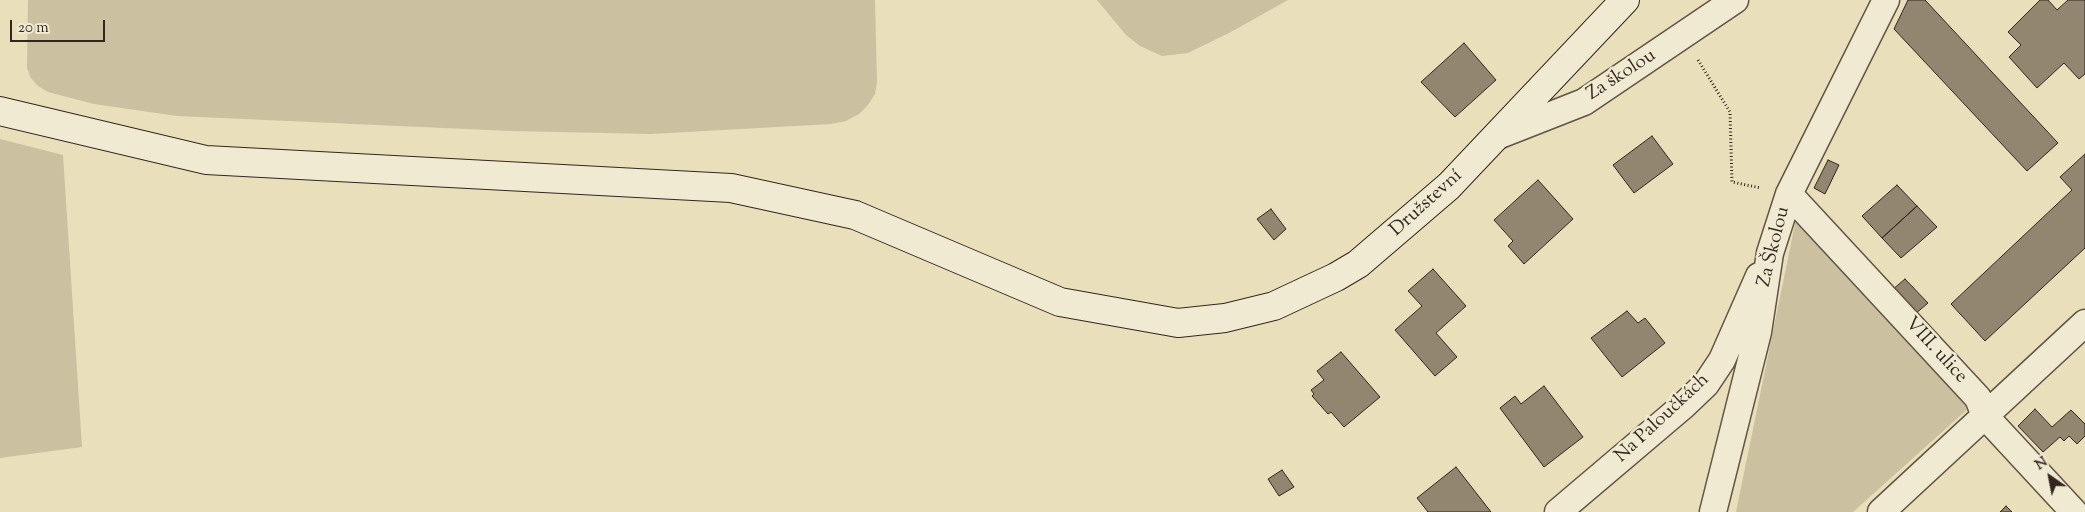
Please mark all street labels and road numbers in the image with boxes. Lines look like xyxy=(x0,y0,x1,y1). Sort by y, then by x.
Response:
street label: Za školou xyxy=(1583,45,1661,107)
street label: Družstevní xyxy=(1386,166,1468,242)
street label: Za Školou xyxy=(1754,205,1796,289)
street label: VIII. ulice xyxy=(1899,313,1971,389)
street label: Na Paloučkách xyxy=(1611,370,1715,468)

